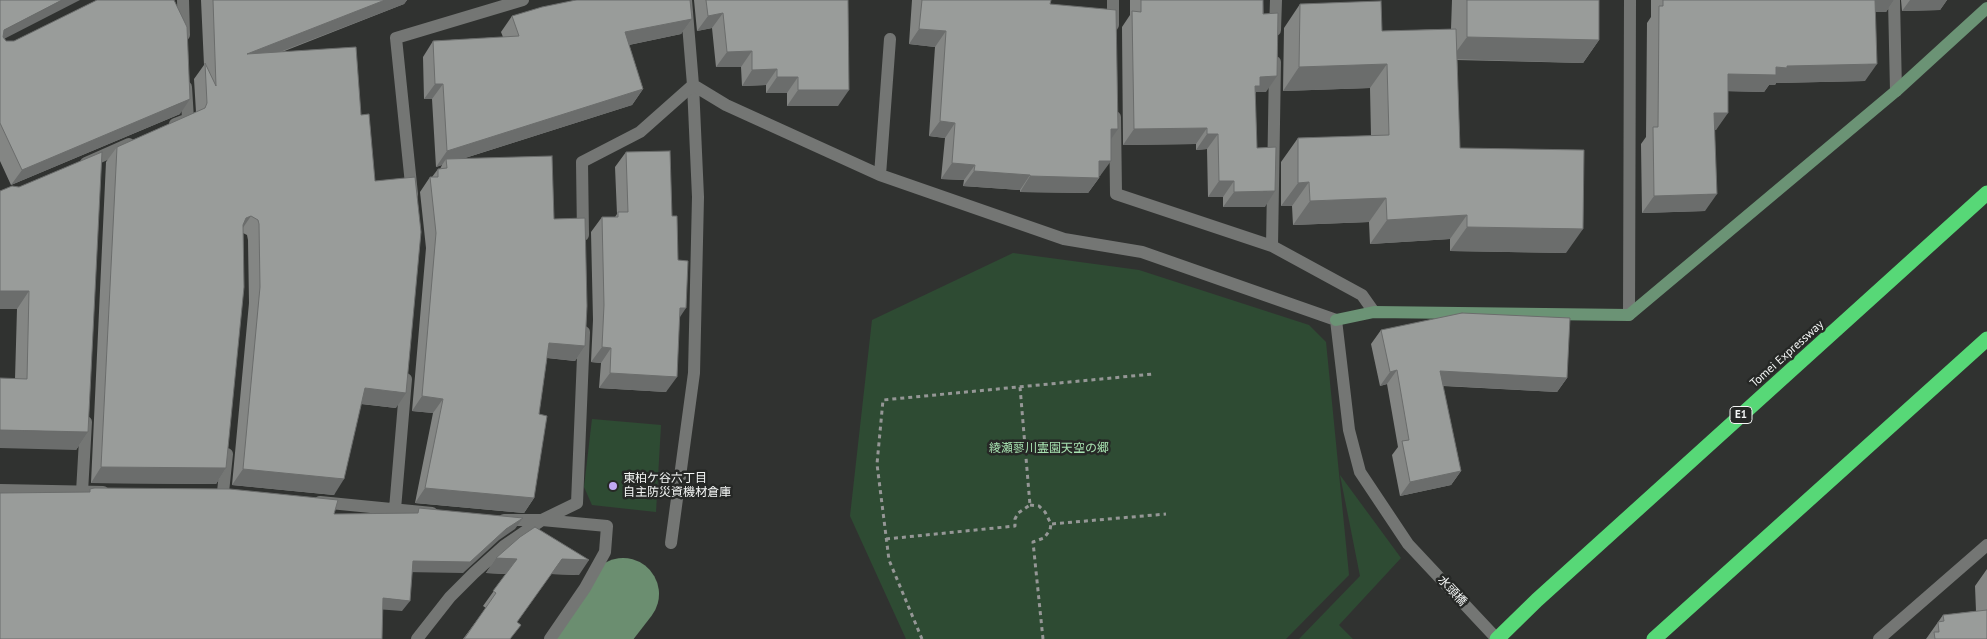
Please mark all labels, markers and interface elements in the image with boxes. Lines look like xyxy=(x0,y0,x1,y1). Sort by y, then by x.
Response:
street label: Tomei Expressway xyxy=(1747,317,1827,391)
road number: E1 xyxy=(1730,406,1752,424)
park label: 綾瀬蓼川霊園天空の郷 xyxy=(989,442,1109,456)
place label: 東柏ケ谷六丁目 自主防災資機材倉庫 xyxy=(623,472,731,500)
marker: 東柏ケ谷六丁目 自主防災資機材倉庫 xyxy=(607,480,619,492)
street label: 水頭橋 xyxy=(1434,573,1470,609)

